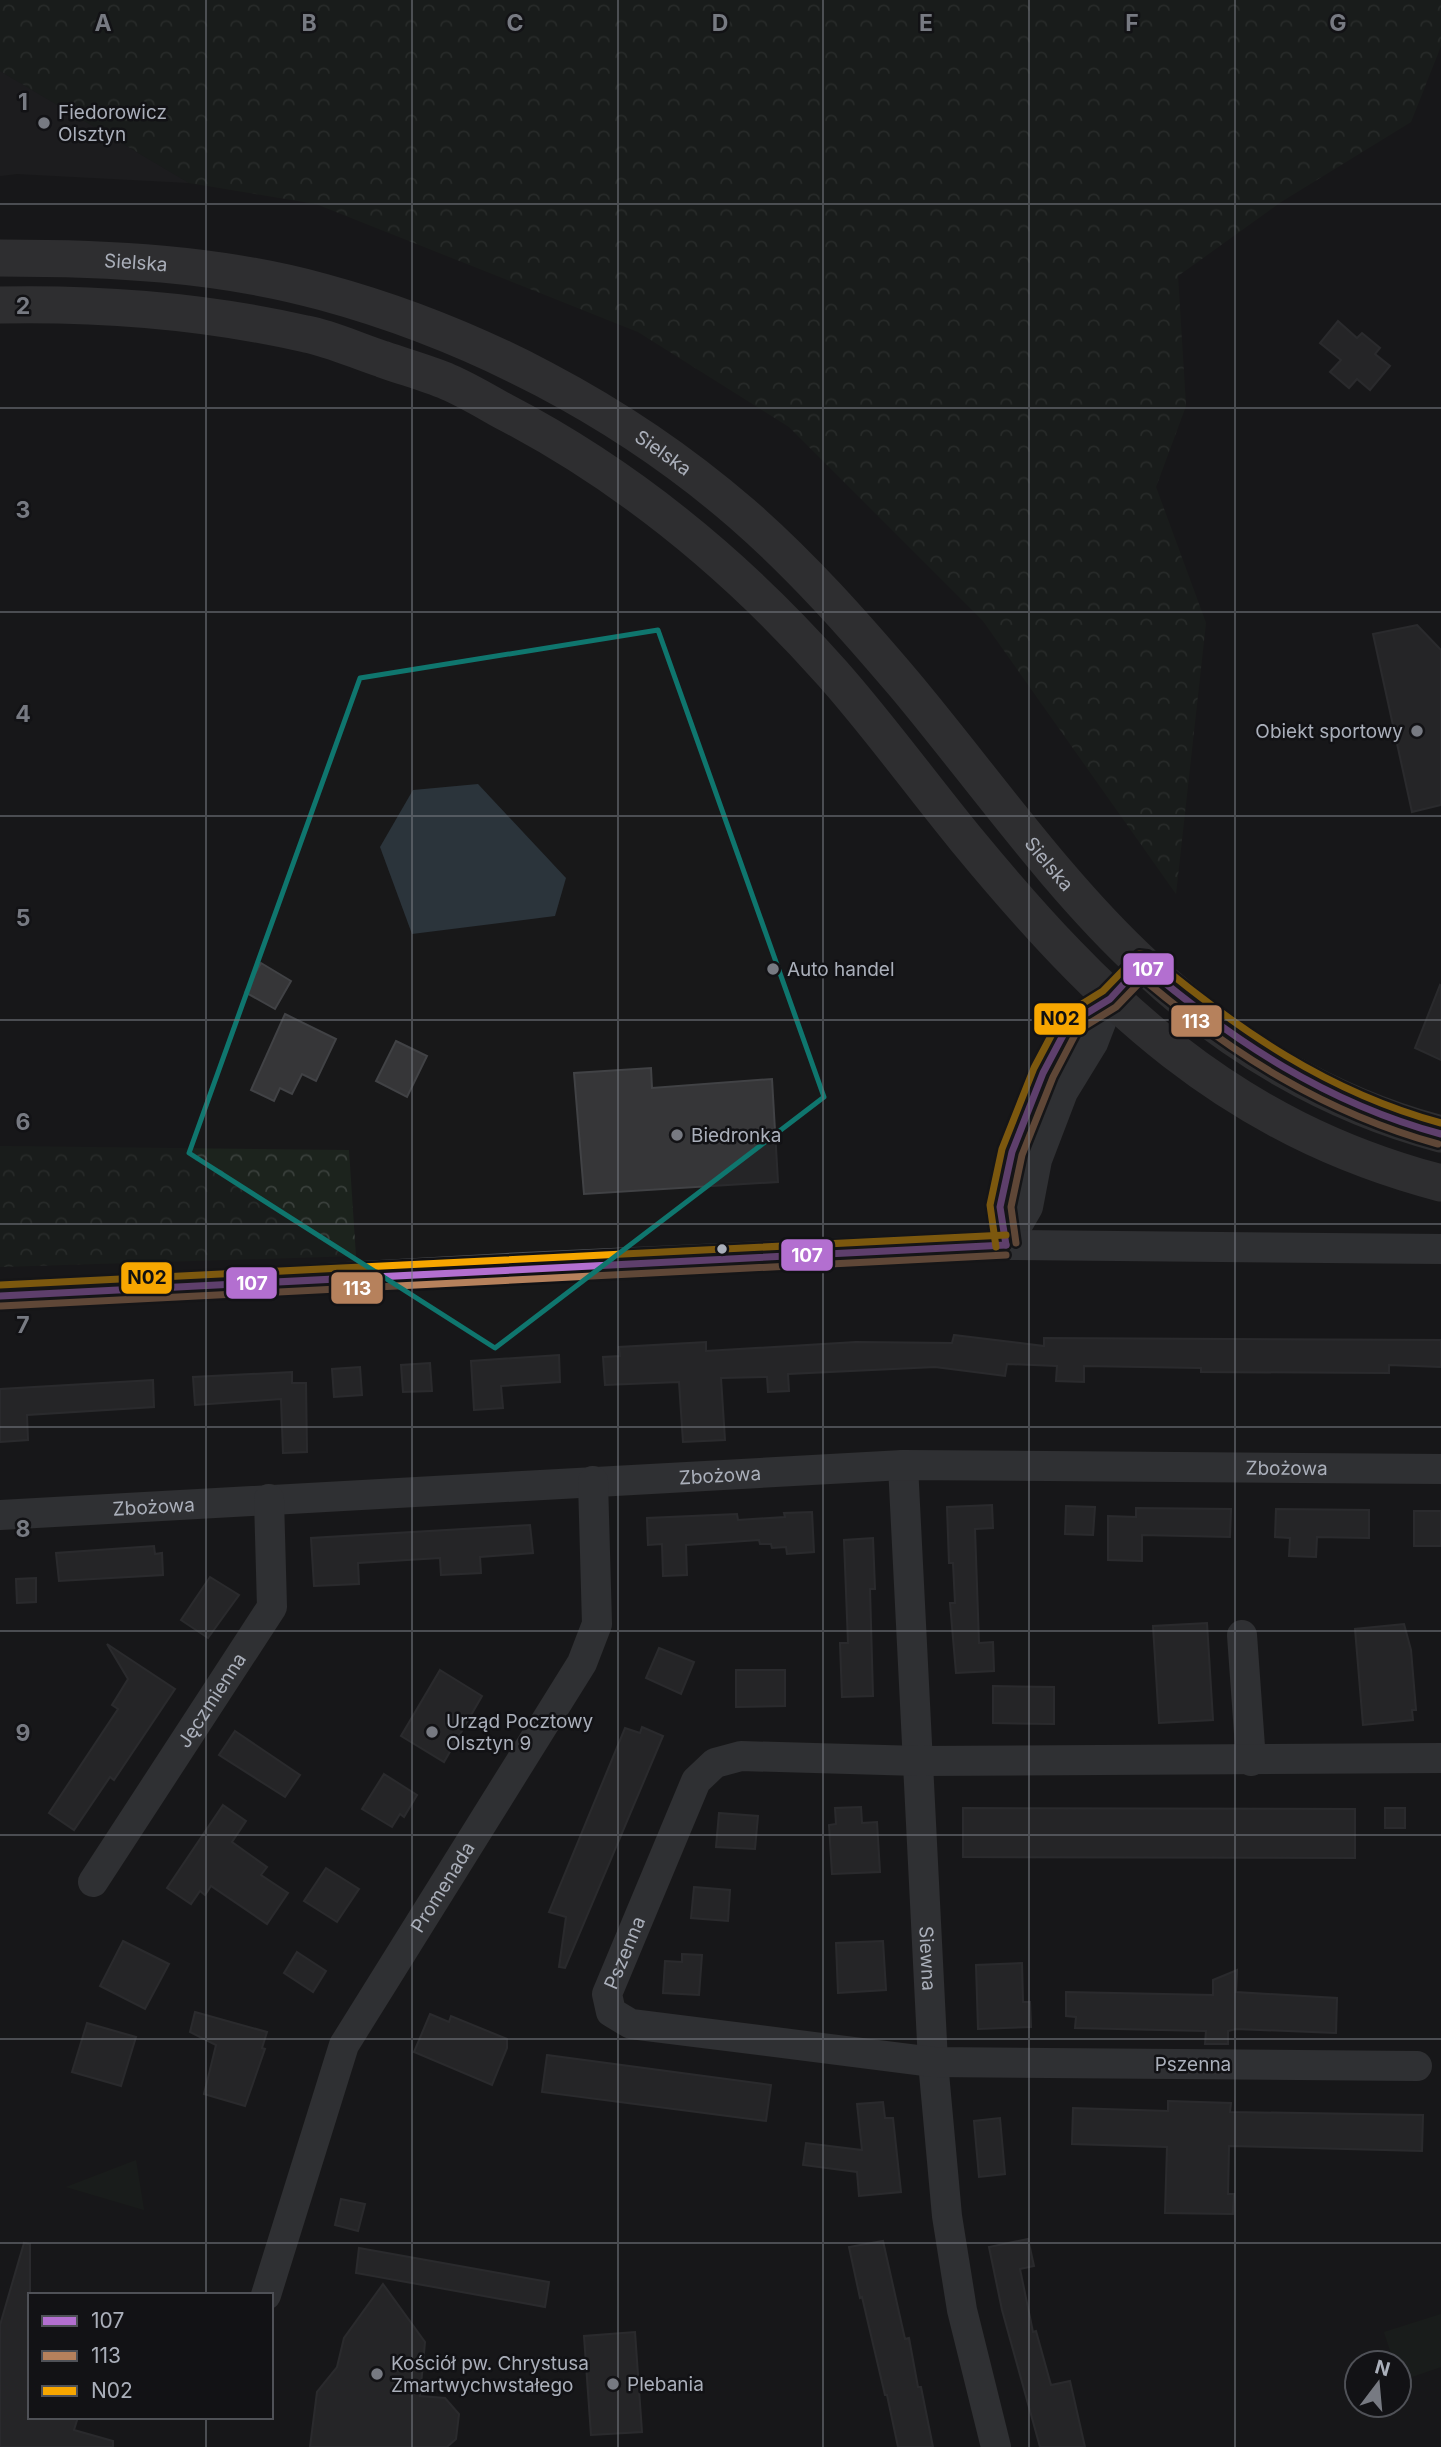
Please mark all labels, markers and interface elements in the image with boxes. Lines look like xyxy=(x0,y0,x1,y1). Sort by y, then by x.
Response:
text: A xyxy=(94,9,112,37)
text: B xyxy=(301,9,317,37)
text: C xyxy=(506,9,524,37)
text: D xyxy=(712,9,728,37)
text: E xyxy=(919,9,933,37)
text: F xyxy=(1125,9,1139,37)
text: G xyxy=(1329,9,1347,37)
text: 1 xyxy=(18,88,28,116)
place label: Fiedorowicz Olsztyn xyxy=(58,101,167,146)
marker: Fiedorowicz Olsztyn xyxy=(36,115,52,131)
street label: Sielska xyxy=(104,249,169,277)
text: 2 xyxy=(16,292,30,320)
street label: Sielska xyxy=(631,425,696,481)
text: 3 xyxy=(16,496,30,524)
text: 4 xyxy=(15,700,31,728)
place label: Obiekt sportowy xyxy=(1255,720,1403,743)
marker: Obiekt sportowy xyxy=(1409,723,1425,739)
street label: Sielska xyxy=(1020,832,1078,896)
text: 5 xyxy=(16,904,30,932)
line badge: 107 xyxy=(1122,952,1175,986)
place label: Auto handel xyxy=(787,958,895,981)
text: 107 xyxy=(1132,958,1164,981)
marker: Auto handel xyxy=(765,961,781,977)
line badge: N02 xyxy=(1033,1002,1087,1036)
line badge: 113 xyxy=(1170,1004,1223,1038)
text: N02 xyxy=(1040,1007,1080,1030)
text: 113 xyxy=(1182,1010,1210,1033)
text: 6 xyxy=(16,1108,30,1136)
place label: Biedronka xyxy=(691,1124,781,1147)
marker: Biedronka xyxy=(669,1127,685,1143)
line badge: 107 xyxy=(780,1238,834,1272)
unlabelled marker xyxy=(715,1242,729,1256)
text: 107 xyxy=(791,1244,823,1267)
line badge: N02 xyxy=(120,1261,173,1295)
text: N02 xyxy=(127,1266,167,1289)
line badge: 107 xyxy=(225,1266,278,1300)
line badge: 113 xyxy=(330,1271,384,1305)
text: 107 xyxy=(236,1272,268,1295)
text: 113 xyxy=(343,1277,371,1300)
text: 7 xyxy=(16,1311,30,1339)
street label: Zbożowa xyxy=(1245,1457,1328,1480)
street label: Zbożowa xyxy=(678,1462,762,1489)
street label: Zbożowa xyxy=(112,1493,195,1521)
text: 8 xyxy=(16,1515,30,1543)
street label: Jęczmienna xyxy=(173,1649,251,1752)
place label: Urząd Pocztowy Olsztyn 9 xyxy=(446,1710,594,1755)
text: 9 xyxy=(16,1719,30,1747)
marker: Urząd Pocztowy Olsztyn 9 xyxy=(424,1724,440,1740)
street label: Promenada xyxy=(406,1838,480,1937)
street label: Pszenna xyxy=(599,1913,650,1993)
street label: Siewna xyxy=(914,1925,940,1991)
street label: Pszenna xyxy=(1155,2053,1231,2076)
legend xyxy=(28,2293,273,2419)
text: 107 xyxy=(91,2308,124,2333)
text: 113 xyxy=(91,2343,121,2368)
north arrow xyxy=(1343,2349,1413,2419)
place label: Kościół pw. Chrystusa Zmartwychwstałego xyxy=(391,2352,589,2397)
text: N xyxy=(1372,2355,1393,2381)
marker: Kościół pw. Chrystusa Zmartwychwstałego xyxy=(369,2366,385,2382)
place label: Plebania xyxy=(627,2373,704,2396)
marker: Plebania xyxy=(605,2376,621,2392)
text: N02 xyxy=(91,2378,133,2403)

